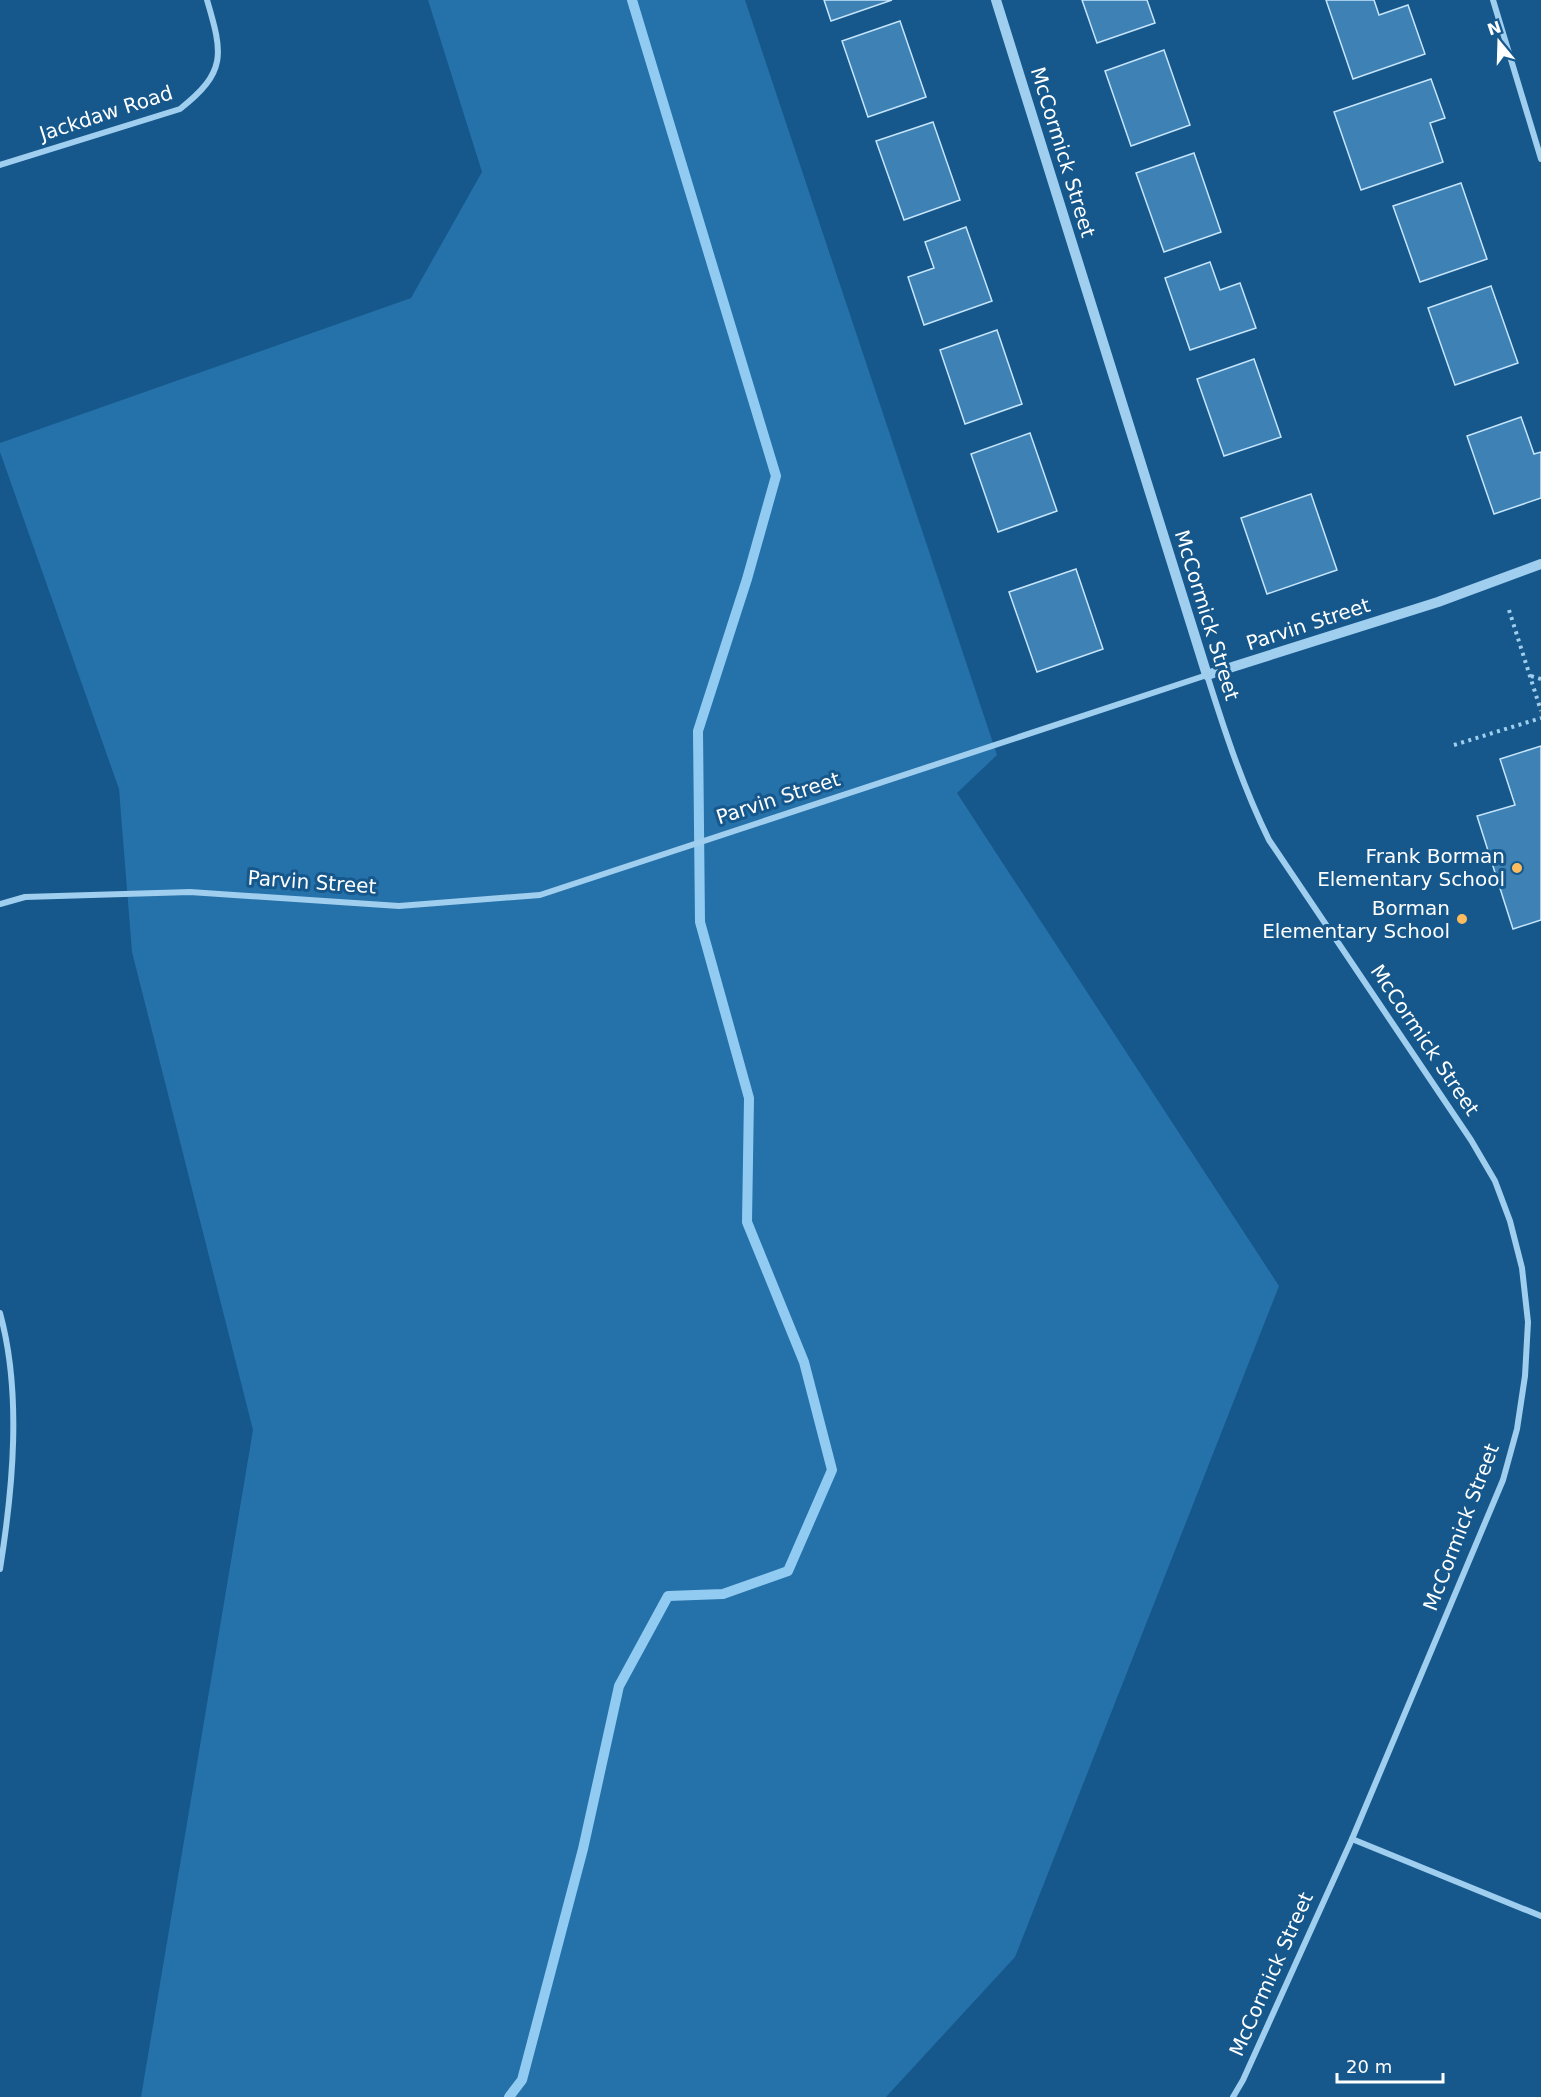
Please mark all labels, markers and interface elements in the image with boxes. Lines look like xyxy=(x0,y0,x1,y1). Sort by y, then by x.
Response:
north arrow xyxy=(1469,12,1529,72)
text: N xyxy=(1485,17,1504,39)
street label: McCormick Street xyxy=(1026,64,1100,240)
street label: Jackdaw Road xyxy=(34,80,176,146)
street label: McCormick Street xyxy=(1170,527,1244,703)
street label: Parvin Street xyxy=(1243,593,1373,655)
street label: Parvin Street xyxy=(713,767,843,829)
place label: Frank Borman Elementary School xyxy=(1317,844,1505,891)
marker: Frank Borman Elementary School xyxy=(1510,861,1524,875)
street label: Parvin Street xyxy=(247,866,377,898)
place label: Borman Elementary School xyxy=(1262,896,1450,943)
marker: Borman Elementary School xyxy=(1455,912,1469,926)
street label: McCormick Street xyxy=(1366,960,1485,1120)
street label: McCormick Street xyxy=(1418,1440,1504,1614)
street label: McCormick Street xyxy=(1224,1888,1318,2060)
scale bar xyxy=(1337,2046,1444,2084)
text: 20 m xyxy=(1346,2056,1392,2077)

